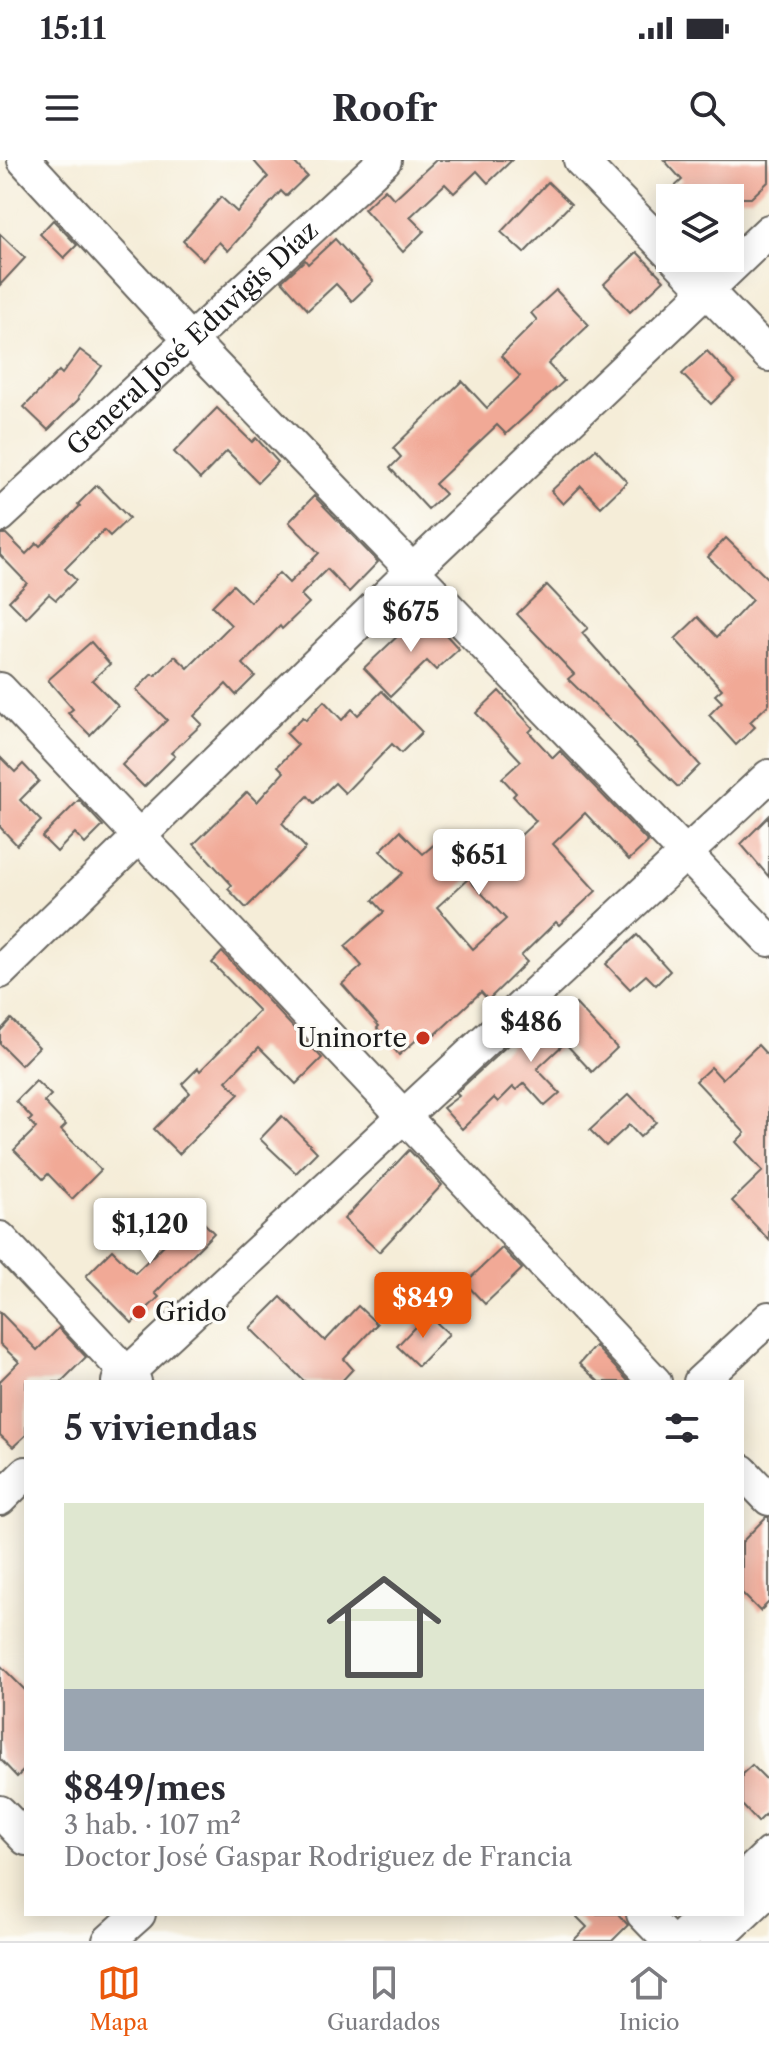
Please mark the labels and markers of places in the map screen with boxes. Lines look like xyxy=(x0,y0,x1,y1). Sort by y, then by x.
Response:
pin: $675 xyxy=(364,586,458,654)
pin: $651 xyxy=(432,829,526,897)
pin: $486 xyxy=(484,996,578,1064)
place label: Uninorte xyxy=(296,1022,407,1054)
marker: Uninorte xyxy=(414,1029,432,1047)
pin: $1,120 xyxy=(85,1198,215,1266)
pin: $849 xyxy=(376,1272,470,1340)
place label: Grido xyxy=(155,1296,227,1328)
marker: Grido xyxy=(130,1303,148,1321)

